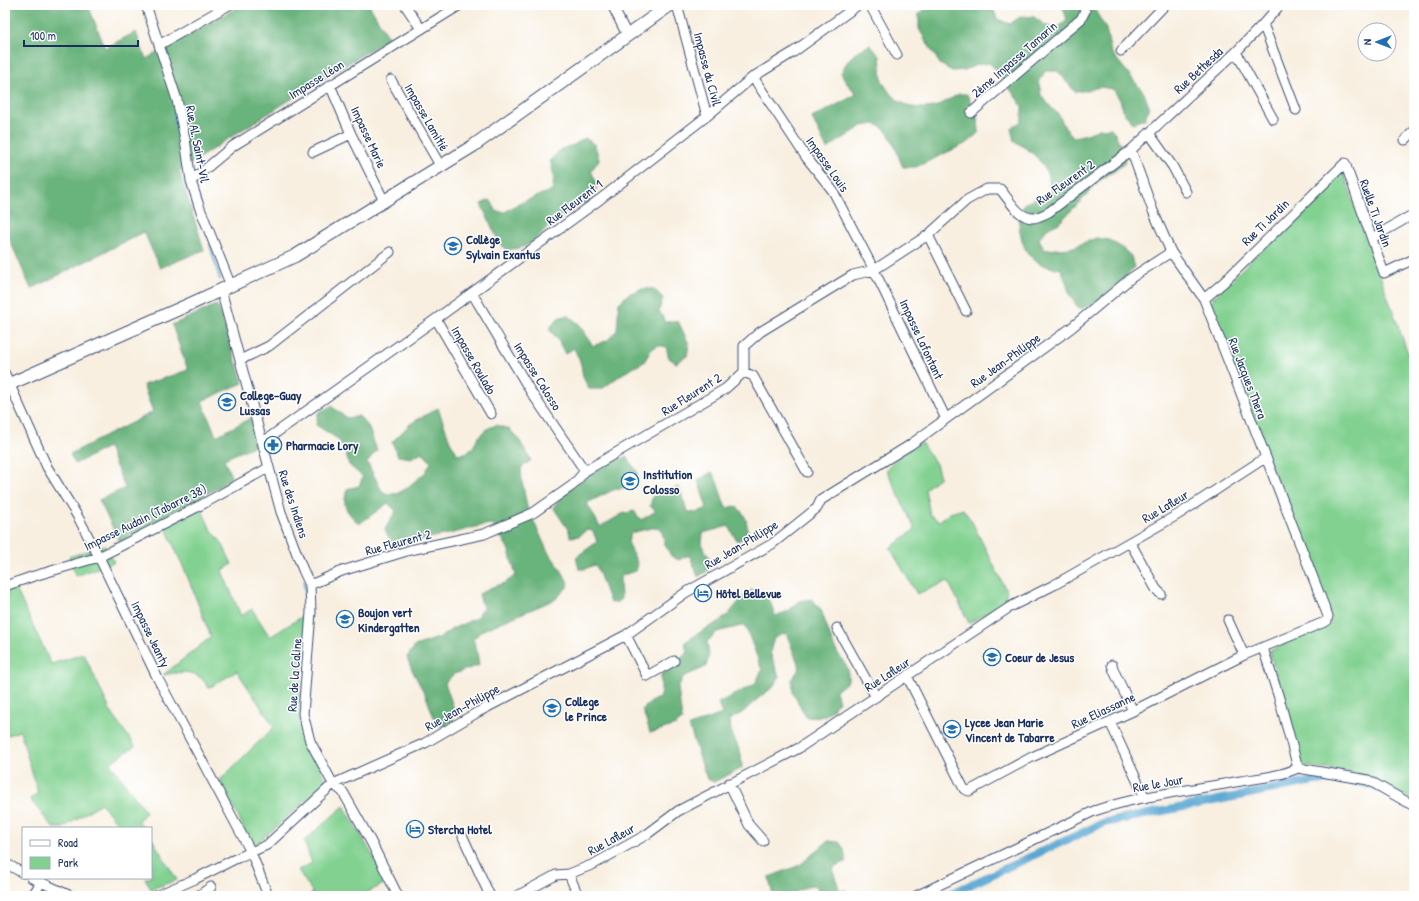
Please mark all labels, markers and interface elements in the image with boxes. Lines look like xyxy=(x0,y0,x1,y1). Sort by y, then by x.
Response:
street label: 2ème Impasse Tamarin xyxy=(967,17,1061,101)
scale bar xyxy=(24,22,138,48)
north arrow xyxy=(1357,22,1397,62)
text: 100 m xyxy=(30,27,56,44)
street label: Impasse du Civil xyxy=(690,30,727,108)
text: N xyxy=(1360,39,1374,45)
street label: Rue Bethesda xyxy=(1169,43,1227,97)
street label: Impasse Léon xyxy=(285,55,347,103)
street label: Impasse Lamitié xyxy=(400,80,454,154)
street label: Impasse Marie xyxy=(347,103,391,171)
street label: Rue Al. Saint-Vil xyxy=(182,104,214,185)
street label: Impasse Louis xyxy=(802,133,854,195)
street label: Rue Fleurent 2 xyxy=(1032,155,1098,209)
street label: Rue Fleurent 1 xyxy=(542,175,606,229)
street label: Ruelle Ti Jardin xyxy=(1355,177,1397,249)
street label: Rue Ti Jardin xyxy=(1237,195,1293,249)
place label: Collège Sylvain Exantus xyxy=(466,230,540,264)
school or university icon: Collège Sylvain Exantus xyxy=(443,236,463,256)
street label: Impasse Lafontant xyxy=(896,296,949,382)
street label: Impasse Roulado xyxy=(447,323,501,397)
street label: Rue Jean-Philippe xyxy=(966,328,1044,392)
street label: Rue Jacques Thera xyxy=(1224,335,1272,421)
street label: Impasse Colosso xyxy=(510,339,566,413)
street label: Rue Fleurent 2 xyxy=(658,368,724,420)
place label: College-Guay Lussas xyxy=(240,386,302,419)
school or university icon: College-Guay Lussas xyxy=(217,392,237,412)
pharmacy icon: Pharmacie Lory xyxy=(263,435,283,455)
place label: Pharmacie Lory xyxy=(286,436,359,455)
place label: Institution Colosso xyxy=(643,465,693,498)
street label: Rue des Indiens xyxy=(275,468,313,540)
school or university icon: Institution Colosso xyxy=(620,471,640,491)
street label: Impasse Audain (Tabarre 38) xyxy=(81,479,209,555)
street label: Rue Lafleur xyxy=(1138,485,1192,527)
street label: Rue Jean-Philippe xyxy=(701,515,781,573)
street label: Rue Fleurent 2 xyxy=(363,525,433,559)
hotel icon: Hôtel Bellevue xyxy=(693,583,713,603)
place label: Hôtel Bellevue xyxy=(716,584,782,602)
street label: Impasse Jeanty xyxy=(127,598,175,671)
place label: Boujon vert Kindergatten xyxy=(358,603,420,637)
school or university icon: Boujon vert Kindergatten xyxy=(335,609,355,629)
street label: Rue de la Caline xyxy=(282,638,306,712)
school or university icon: Coeur de Jesus xyxy=(982,647,1002,667)
place label: Coeur de Jesus xyxy=(1005,648,1074,666)
street label: Rue Lafleur xyxy=(861,652,913,696)
street label: Rue Jean-Philippe xyxy=(421,679,503,735)
street label: Rue Eliassanne xyxy=(1068,687,1138,733)
place label: College le Prince xyxy=(565,692,608,725)
school or university icon: College le Prince xyxy=(542,698,562,718)
place label: Lycee Jean Marie Vincent de Tabarre xyxy=(965,713,1056,746)
school or university icon: Lycee Jean Marie Vincent de Tabarre xyxy=(942,719,962,739)
street label: Rue le Jour xyxy=(1131,770,1185,796)
hotel icon: Stercha Hotel xyxy=(405,819,425,839)
street label: Rue Lafleur xyxy=(584,819,638,859)
place label: Stercha Hotel xyxy=(428,820,492,838)
legend xyxy=(22,827,152,879)
text: Road xyxy=(58,834,78,851)
text: Park xyxy=(58,854,78,871)

